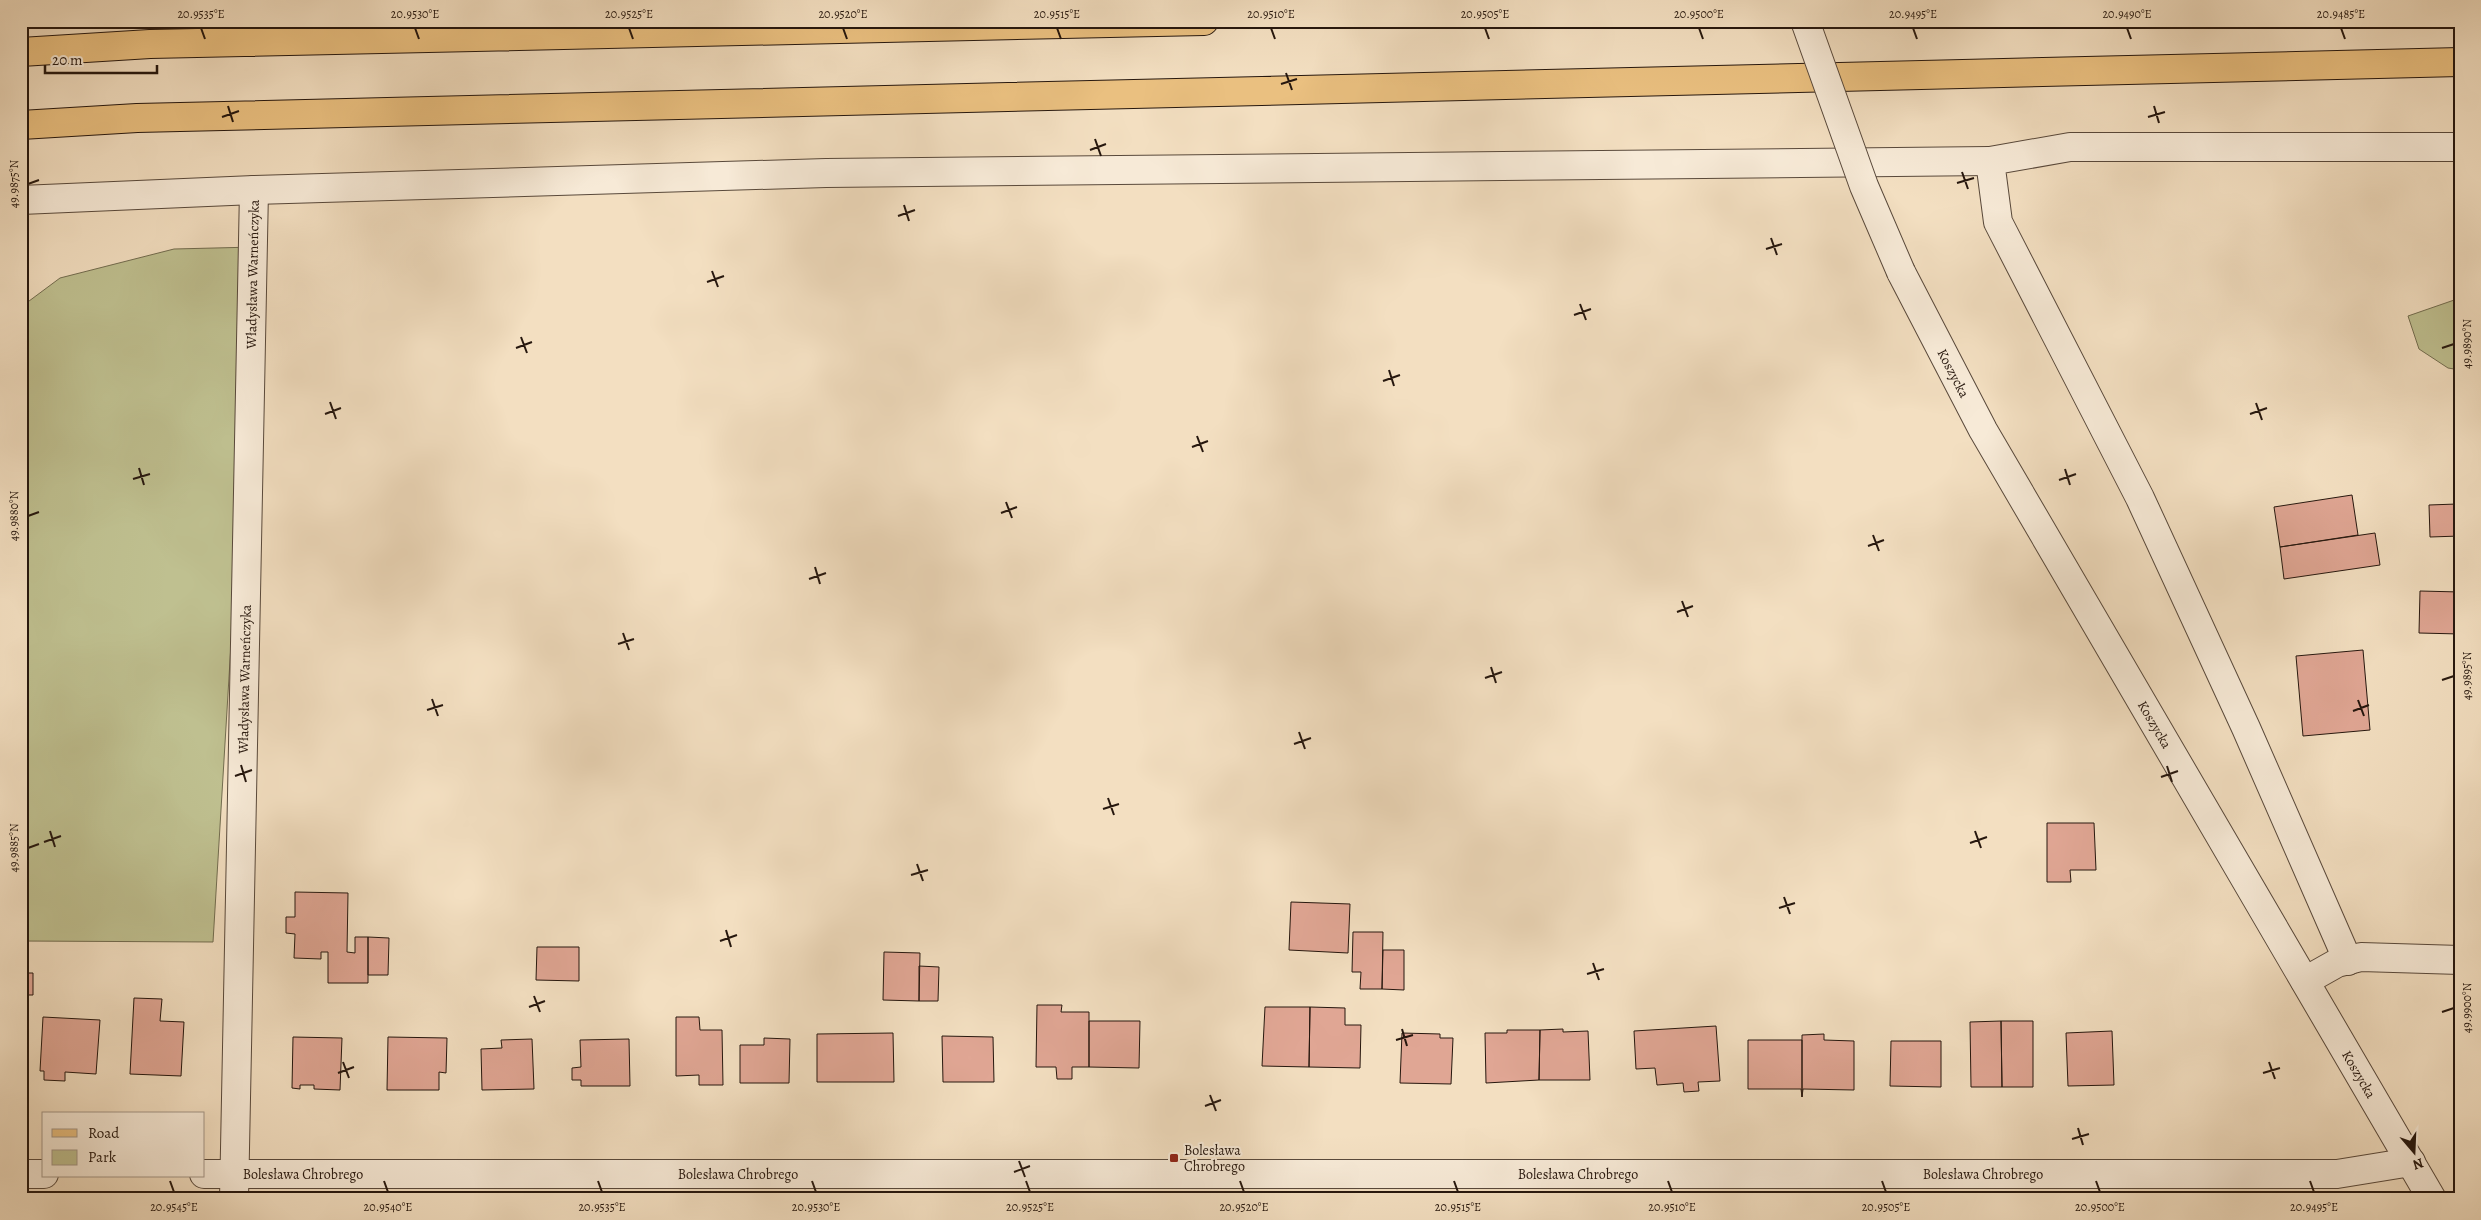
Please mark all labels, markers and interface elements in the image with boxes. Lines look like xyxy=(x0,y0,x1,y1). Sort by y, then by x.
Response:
text: 20.9535°E xyxy=(177,6,225,22)
text: 20.9530°E xyxy=(391,6,439,22)
text: 20.9525°E xyxy=(605,6,653,22)
text: 20.9520°E xyxy=(818,6,868,22)
text: 20.9515°E xyxy=(1034,6,1080,22)
text: 20.9510°E xyxy=(1247,6,1295,22)
text: 20.9505°E xyxy=(1461,6,1509,22)
text: 20.9500°E xyxy=(1674,6,1724,22)
text: 20.9495°E xyxy=(1889,6,1937,22)
text: 20.9490°E xyxy=(2102,6,2152,22)
text: 20.9485°E xyxy=(2317,6,2365,22)
scale bar xyxy=(45,42,158,74)
text: 20 m xyxy=(52,50,83,70)
text: 49.9875°N xyxy=(6,159,22,208)
street label: Władysława Warneńczyka xyxy=(241,199,263,350)
text: 49.9890°N xyxy=(2459,319,2475,369)
street label: Koszycka xyxy=(1933,345,1974,401)
text: 49.9880°N xyxy=(6,490,22,541)
street label: Władysława Warneńczyka xyxy=(233,604,255,755)
text: 49.9895°N xyxy=(2459,651,2475,700)
street label: Koszycka xyxy=(2133,697,2177,752)
text: 49.9885°N xyxy=(6,823,22,873)
text: 49.9900°N xyxy=(2459,982,2475,1033)
street label: Koszycka xyxy=(2338,1047,2381,1102)
legend xyxy=(42,1112,205,1178)
text: Road xyxy=(88,1123,120,1143)
north arrow xyxy=(2388,1128,2438,1178)
place label: Bolesława Chrobrego xyxy=(1184,1141,1245,1176)
text: Park xyxy=(88,1147,117,1167)
marker: Bolesława Chrobrego xyxy=(1168,1152,1180,1164)
text: N xyxy=(2410,1153,2426,1174)
street label: Bolesława Chrobrego xyxy=(243,1165,363,1184)
street label: Bolesława Chrobrego xyxy=(678,1165,798,1184)
street label: Bolesława Chrobrego xyxy=(1518,1165,1638,1184)
street label: Bolesława Chrobrego xyxy=(1923,1165,2043,1184)
text: 20.9545°E xyxy=(150,1199,198,1215)
text: 20.9540°E xyxy=(364,1199,412,1215)
text: 20.9535°E xyxy=(578,1199,626,1215)
text: 20.9530°E xyxy=(792,1199,840,1215)
text: 20.9525°E xyxy=(1006,1199,1054,1215)
text: 20.9520°E xyxy=(1219,1199,1269,1215)
text: 20.9515°E xyxy=(1435,1199,1481,1215)
text: 20.9510°E xyxy=(1648,1199,1696,1215)
text: 20.9505°E xyxy=(1862,1199,1910,1215)
text: 20.9500°E xyxy=(2075,1199,2125,1215)
text: 20.9495°E xyxy=(2290,1199,2338,1215)

